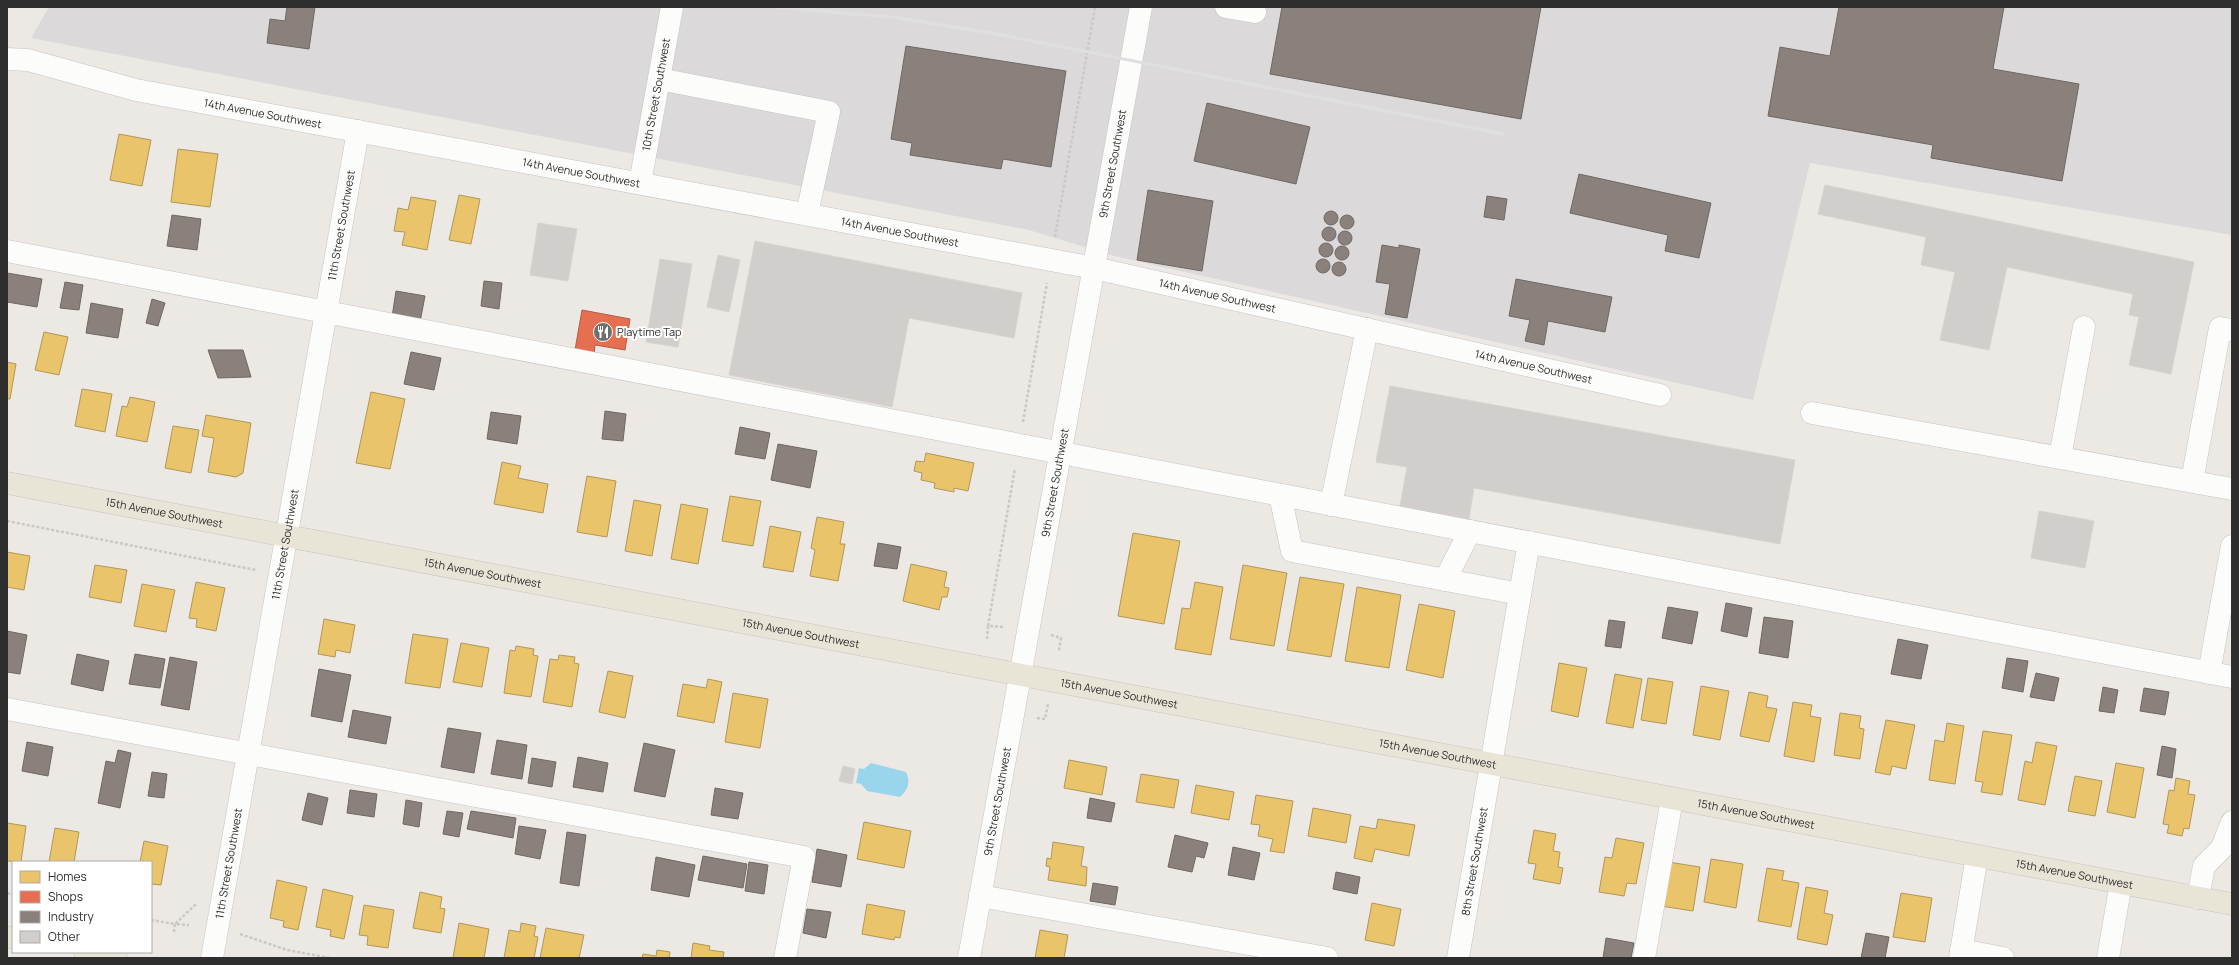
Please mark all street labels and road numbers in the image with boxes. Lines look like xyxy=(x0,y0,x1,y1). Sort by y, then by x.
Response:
street label: 10th Street Southwest xyxy=(638,37,673,152)
street label: 14th Avenue Southwest xyxy=(203,95,323,131)
street label: 9th Street Southwest xyxy=(1095,108,1129,219)
street label: 14th Avenue Southwest xyxy=(521,154,641,191)
street label: 11th Street Southwest xyxy=(324,169,358,282)
street label: 14th Avenue Southwest xyxy=(840,213,960,250)
street label: 14th Avenue Southwest xyxy=(1158,275,1277,316)
street label: 14th Avenue Southwest xyxy=(1474,346,1594,387)
street label: 9th Street Southwest xyxy=(1037,427,1072,538)
street label: 11th Street Southwest xyxy=(267,488,302,601)
street label: 15th Avenue Southwest xyxy=(104,494,224,531)
street label: 15th Avenue Southwest xyxy=(423,554,543,591)
street label: 15th Avenue Southwest xyxy=(741,614,861,651)
street label: 15th Avenue Southwest xyxy=(1059,674,1179,711)
street label: 15th Avenue Southwest xyxy=(1378,735,1498,772)
street label: 9th Street Southwest xyxy=(980,746,1014,857)
street label: 15th Avenue Southwest xyxy=(1696,795,1816,832)
street label: 8th Street Southwest xyxy=(1457,806,1491,917)
street label: 11th Street Southwest xyxy=(211,807,245,920)
street label: 15th Avenue Southwest xyxy=(2014,855,2134,892)

